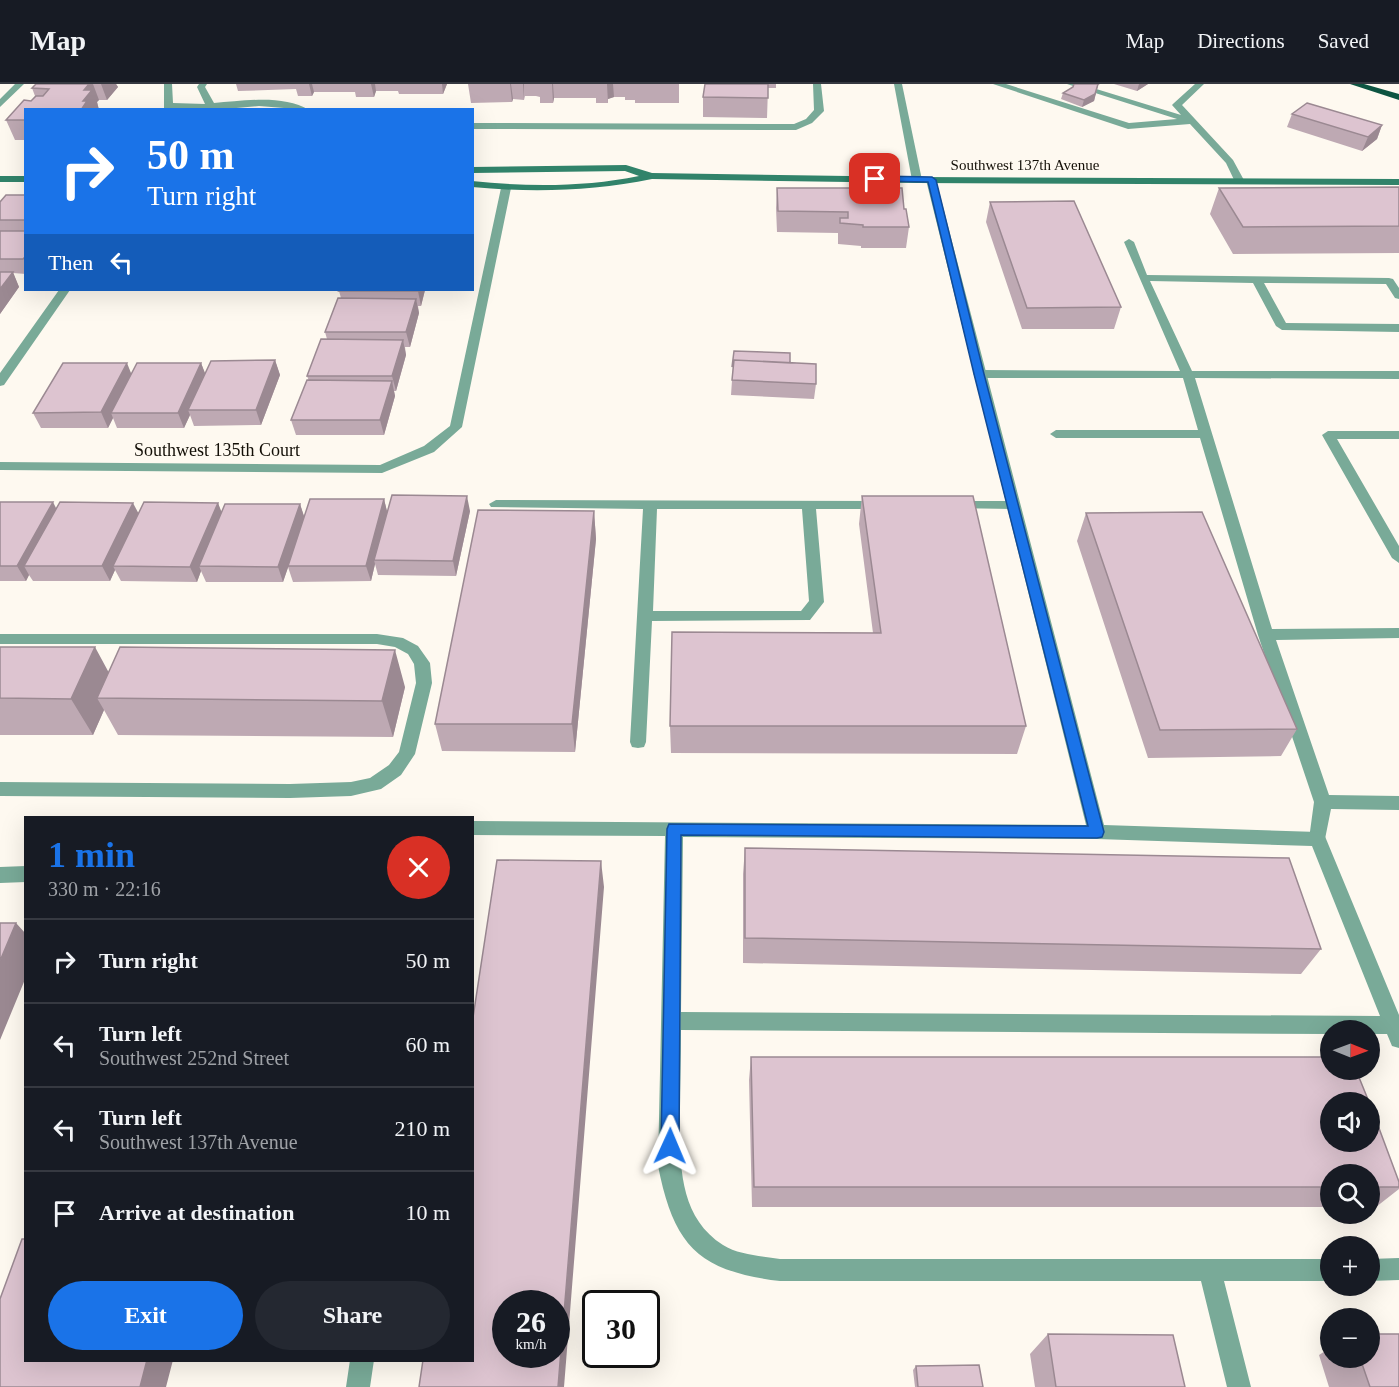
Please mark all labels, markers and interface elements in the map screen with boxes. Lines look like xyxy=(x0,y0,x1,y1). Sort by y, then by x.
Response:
text: Map xyxy=(30,25,86,56)
text: Map xyxy=(1126,29,1164,53)
text: Directions xyxy=(1197,29,1285,53)
text: Saved xyxy=(1318,29,1369,53)
icon: right xyxy=(48,132,126,210)
text: 50 m xyxy=(147,132,235,178)
pin xyxy=(849,153,900,204)
street label: Southwest 137th Avenue xyxy=(951,157,1100,173)
icon: arrive xyxy=(858,162,891,195)
text: Turn right xyxy=(147,181,256,211)
icon: left xyxy=(105,246,138,279)
text: Then xyxy=(48,250,93,275)
street label: Southwest 135th Court xyxy=(134,440,300,460)
text: 1 min xyxy=(48,835,135,875)
button: close xyxy=(387,836,450,899)
text: 330 m · 22:16 xyxy=(48,878,161,900)
icon: right xyxy=(48,945,81,978)
text: Turn right xyxy=(99,948,198,973)
text: 50 m xyxy=(405,948,450,973)
north arrow xyxy=(1320,1020,1380,1080)
map controls xyxy=(1320,1020,1380,1368)
text: Turn left xyxy=(99,1021,182,1046)
icon: left xyxy=(48,1029,81,1062)
text: 60 m xyxy=(405,1032,450,1057)
text: Southwest 252nd Street xyxy=(99,1047,289,1069)
button: sound xyxy=(1320,1092,1380,1152)
text: Turn left xyxy=(99,1105,182,1130)
icon: left xyxy=(48,1113,81,1146)
position arrow xyxy=(638,1114,702,1178)
text: 210 m xyxy=(394,1116,450,1141)
text: Southwest 137th Avenue xyxy=(99,1131,298,1153)
button: search xyxy=(1320,1164,1380,1224)
icon: arrive xyxy=(48,1197,81,1230)
text: Arrive at destination xyxy=(99,1200,295,1225)
text: 10 m xyxy=(405,1200,450,1225)
button: + xyxy=(1320,1236,1380,1296)
button: Exit xyxy=(48,1281,243,1350)
button: Share xyxy=(255,1281,450,1350)
speed limit sign: 30 xyxy=(582,1290,660,1368)
text: 26 xyxy=(516,1305,546,1338)
button: − xyxy=(1320,1308,1380,1368)
text: km/h xyxy=(516,1336,546,1352)

